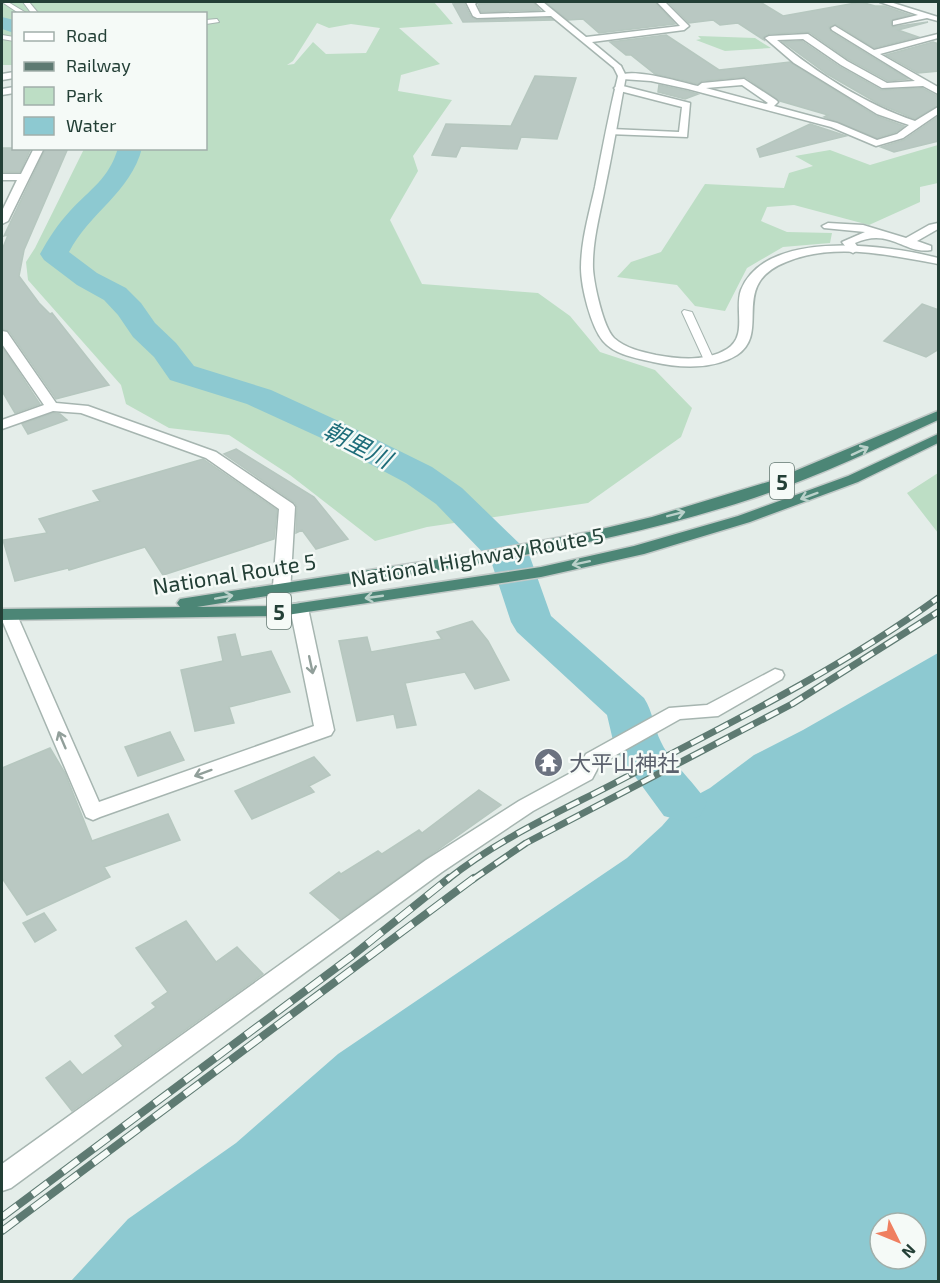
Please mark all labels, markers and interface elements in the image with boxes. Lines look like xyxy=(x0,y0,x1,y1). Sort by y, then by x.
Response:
legend xyxy=(12,12,207,150)
text: Road xyxy=(66,24,107,46)
text: Railway xyxy=(66,54,131,76)
text: Park xyxy=(66,84,103,106)
text: Water xyxy=(66,114,116,136)
water label: 朝里川 xyxy=(319,415,399,475)
one-way arrow xyxy=(850,444,868,456)
road number: 5 xyxy=(770,463,794,499)
one-way arrow xyxy=(800,491,818,502)
one-way arrow xyxy=(666,508,685,520)
street label: National Highway Route 5 xyxy=(348,521,606,591)
street label: National Route 5 xyxy=(150,547,318,599)
one-way arrow xyxy=(572,558,591,569)
one-way arrow xyxy=(214,591,233,602)
one-way arrow xyxy=(365,592,385,603)
road number: 5 xyxy=(267,593,291,629)
one-way arrow xyxy=(306,655,317,674)
one-way arrow xyxy=(56,731,67,749)
temple icon: 大平山神社 xyxy=(532,746,564,778)
place label: 大平山神社 xyxy=(569,749,679,775)
one-way arrow xyxy=(194,769,213,780)
north arrow xyxy=(868,1211,928,1271)
text: N xyxy=(898,1241,920,1262)

